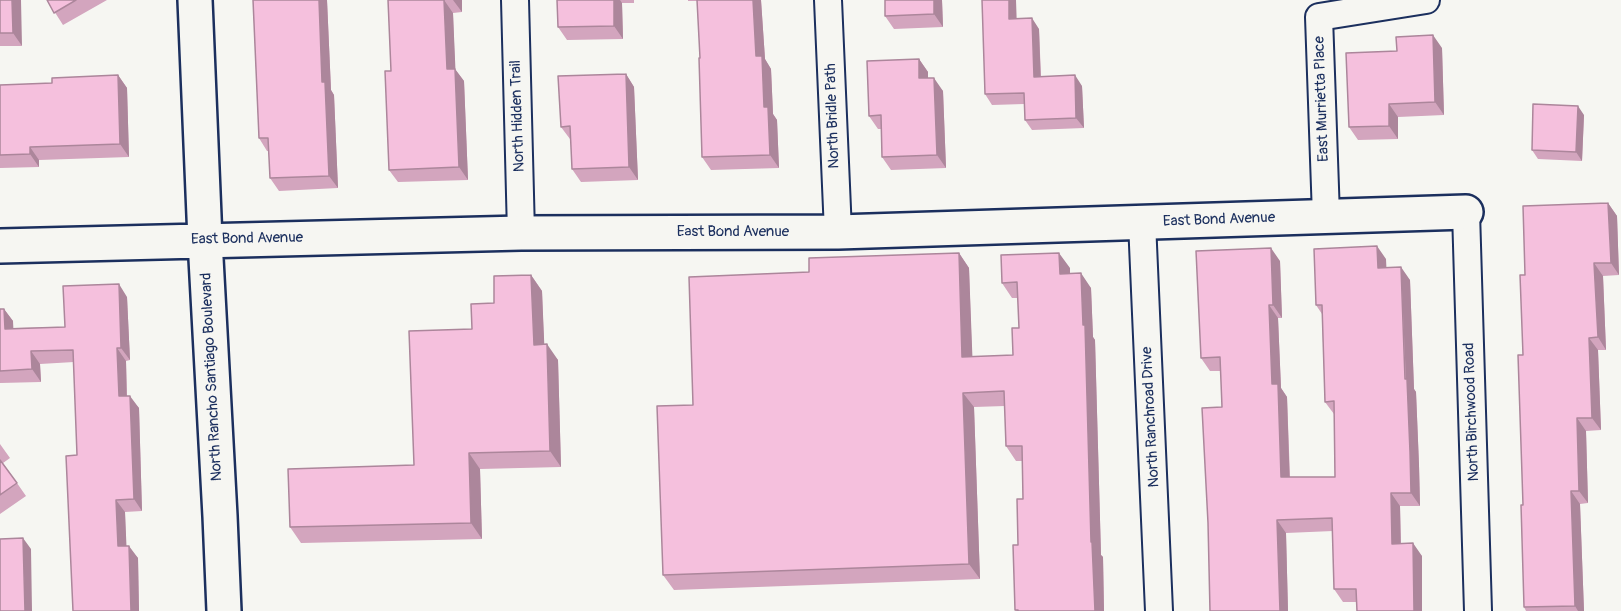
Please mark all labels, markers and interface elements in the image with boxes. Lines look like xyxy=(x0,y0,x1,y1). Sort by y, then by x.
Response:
street label: East Murrietta Place xyxy=(1311,36,1333,162)
street label: North Hidden Trail xyxy=(507,60,529,172)
street label: North Bridle Path xyxy=(822,63,844,169)
street label: East Bond Avenue xyxy=(1163,209,1275,231)
street label: East Bond Avenue xyxy=(677,223,789,241)
street label: East Bond Avenue xyxy=(191,229,303,249)
street label: North Rancho Santiago Boulevard xyxy=(198,272,226,482)
street label: North Birchwood Road xyxy=(1461,342,1483,482)
street label: North Ranchroad Drive xyxy=(1138,346,1164,488)

